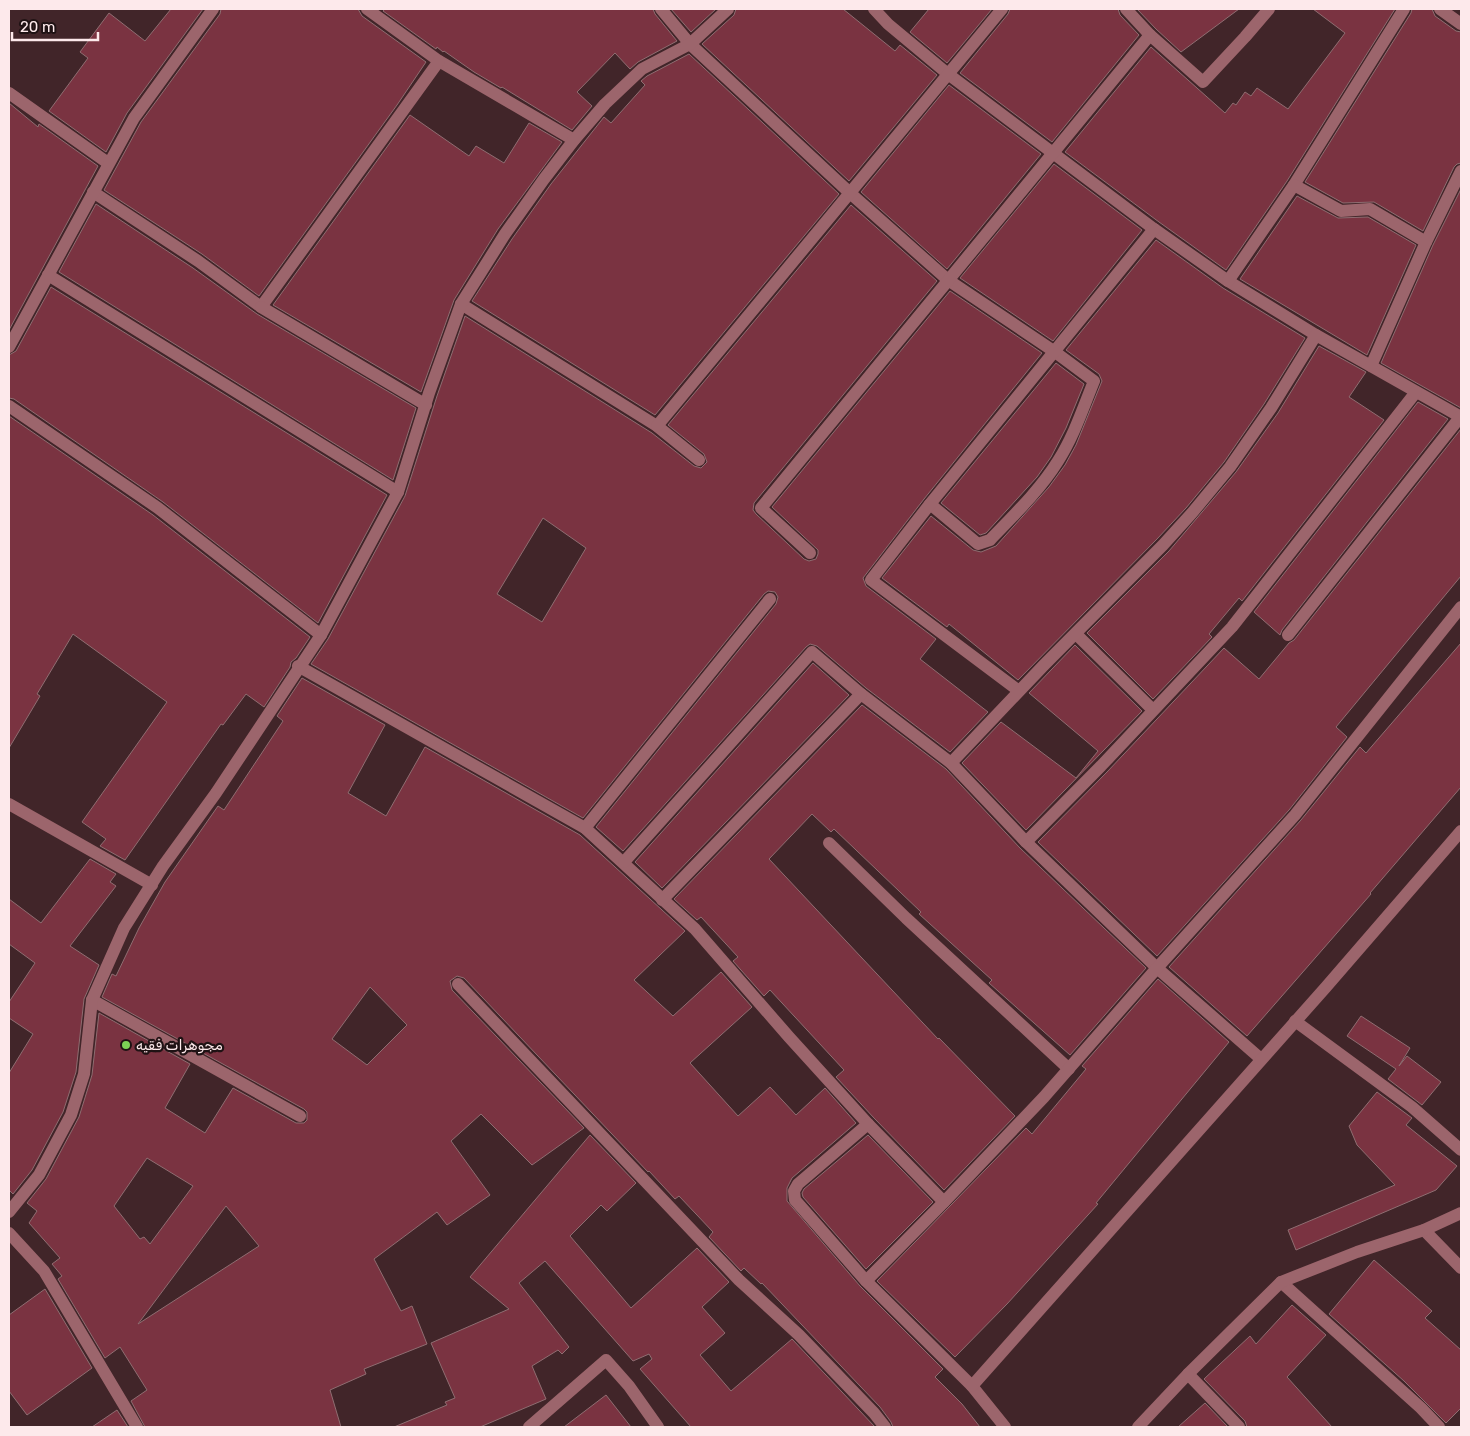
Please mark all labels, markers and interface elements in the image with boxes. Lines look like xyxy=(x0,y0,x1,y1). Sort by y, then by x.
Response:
scale bar xyxy=(12,10,99,42)
text: 20 m xyxy=(20,18,55,36)
place label: مجوهرات فقيه xyxy=(136,1037,223,1054)
marker: مجوهرات فقيه xyxy=(120,1039,132,1051)

